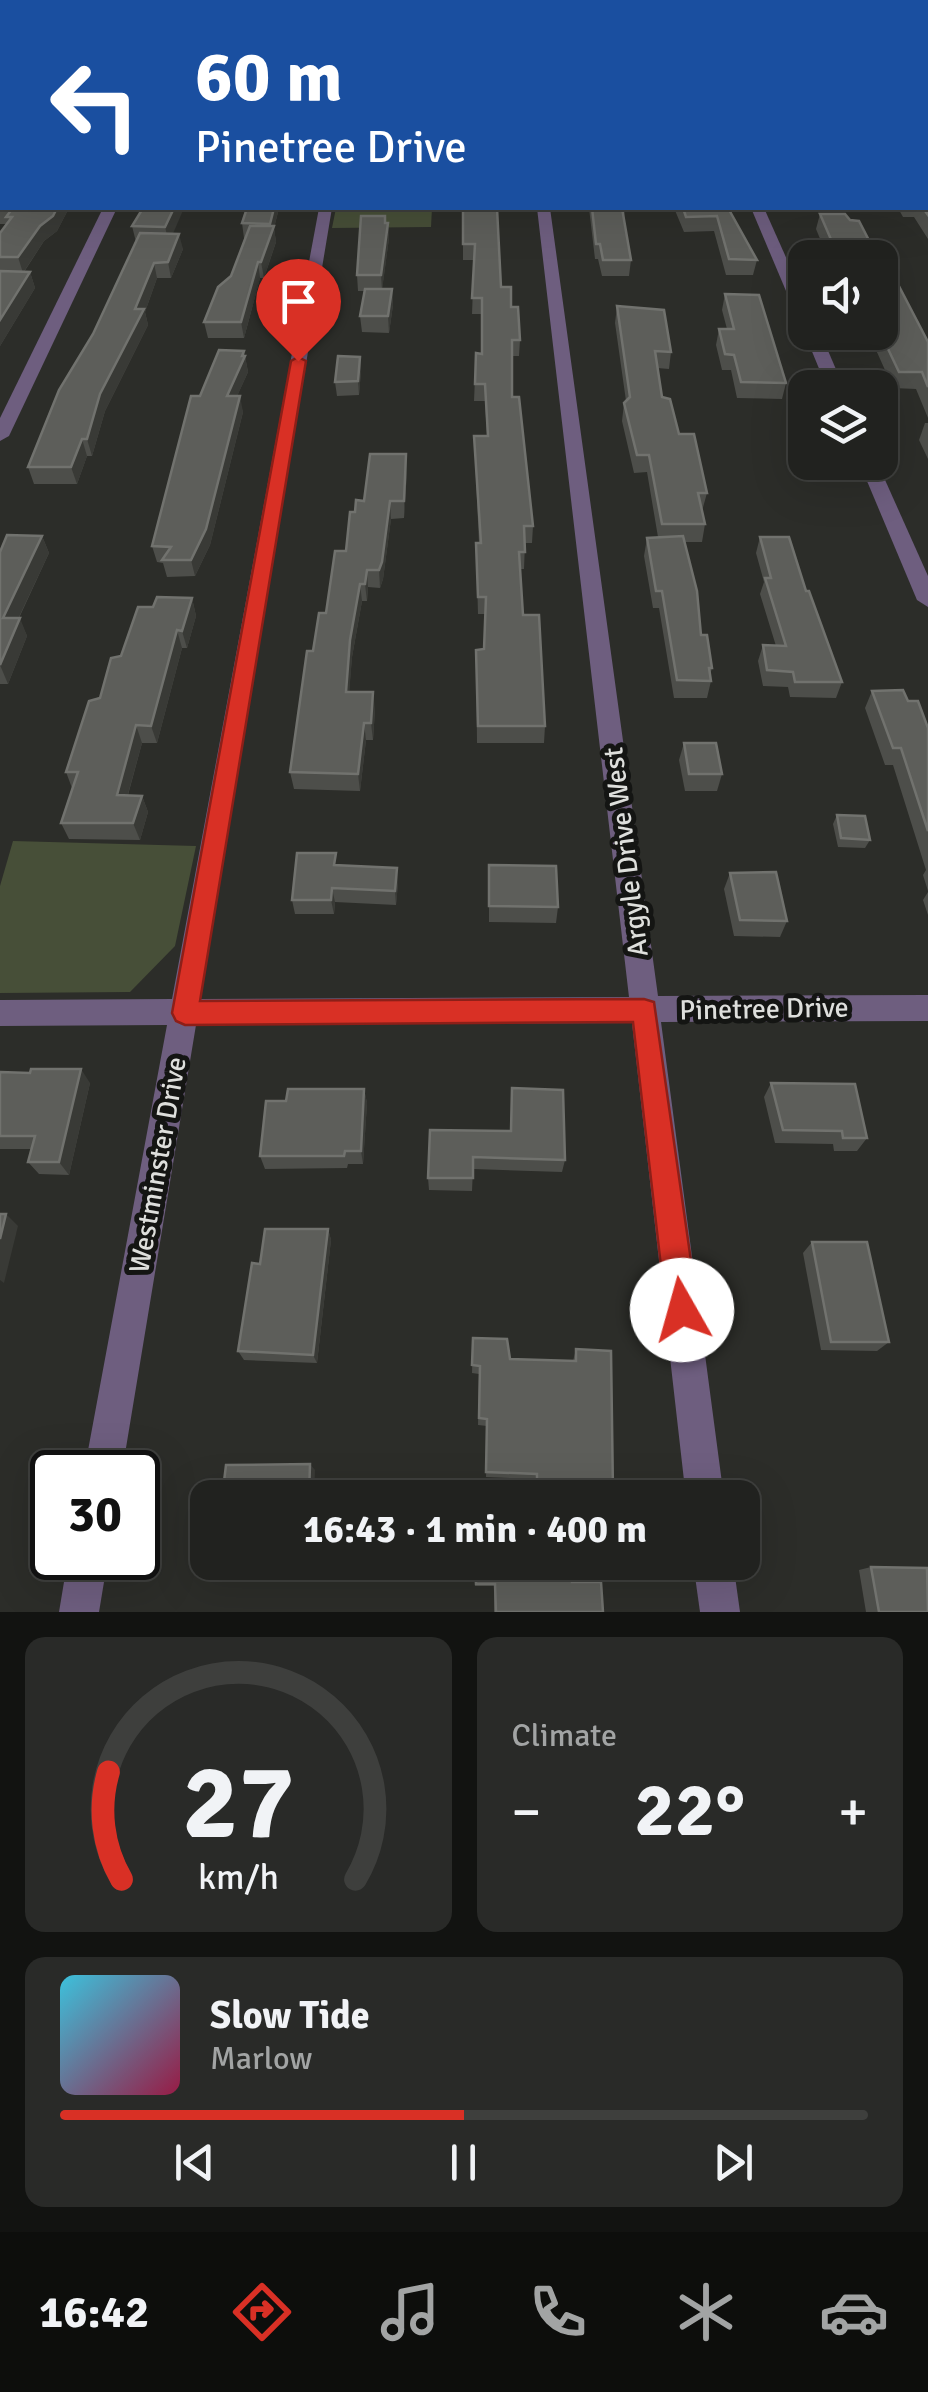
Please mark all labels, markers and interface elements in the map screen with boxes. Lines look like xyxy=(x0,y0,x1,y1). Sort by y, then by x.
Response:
text: 60 m xyxy=(195,34,343,120)
icon: left xyxy=(30,40,160,170)
text: Pinetree Drive xyxy=(195,120,467,175)
map controls xyxy=(788,240,898,480)
button: sound xyxy=(788,240,898,350)
pin xyxy=(256,259,341,362)
icon: arrive xyxy=(271,274,326,329)
button: layers xyxy=(788,370,898,480)
street label: Argyle Drive West xyxy=(596,745,656,959)
street label: Pinetree Drive xyxy=(679,991,849,1027)
street label: Westminster Drive xyxy=(122,1054,194,1276)
position arrow xyxy=(630,1258,734,1362)
speed limit sign: 30 xyxy=(30,1450,160,1580)
text: 16:43 · 1 min · 400 m xyxy=(303,1506,647,1553)
text: Climate xyxy=(512,1716,617,1755)
text: 27 xyxy=(182,1739,294,1867)
text: 22° xyxy=(634,1764,745,1857)
text: − xyxy=(512,1778,541,1846)
text: + xyxy=(838,1778,868,1846)
text: km/h xyxy=(198,1855,279,1899)
text: Slow Tide xyxy=(210,1992,370,2039)
text: Marlow xyxy=(210,2039,312,2078)
icon: previous xyxy=(167,2135,222,2190)
icon: pause xyxy=(436,2135,491,2190)
icon: next xyxy=(706,2135,761,2190)
icon: directions xyxy=(227,2277,297,2347)
icon: music xyxy=(375,2277,445,2347)
icon: phone xyxy=(523,2277,593,2347)
icon: climate xyxy=(671,2277,741,2347)
icon: car xyxy=(819,2277,889,2347)
text: 16:42 xyxy=(39,2285,149,2340)

